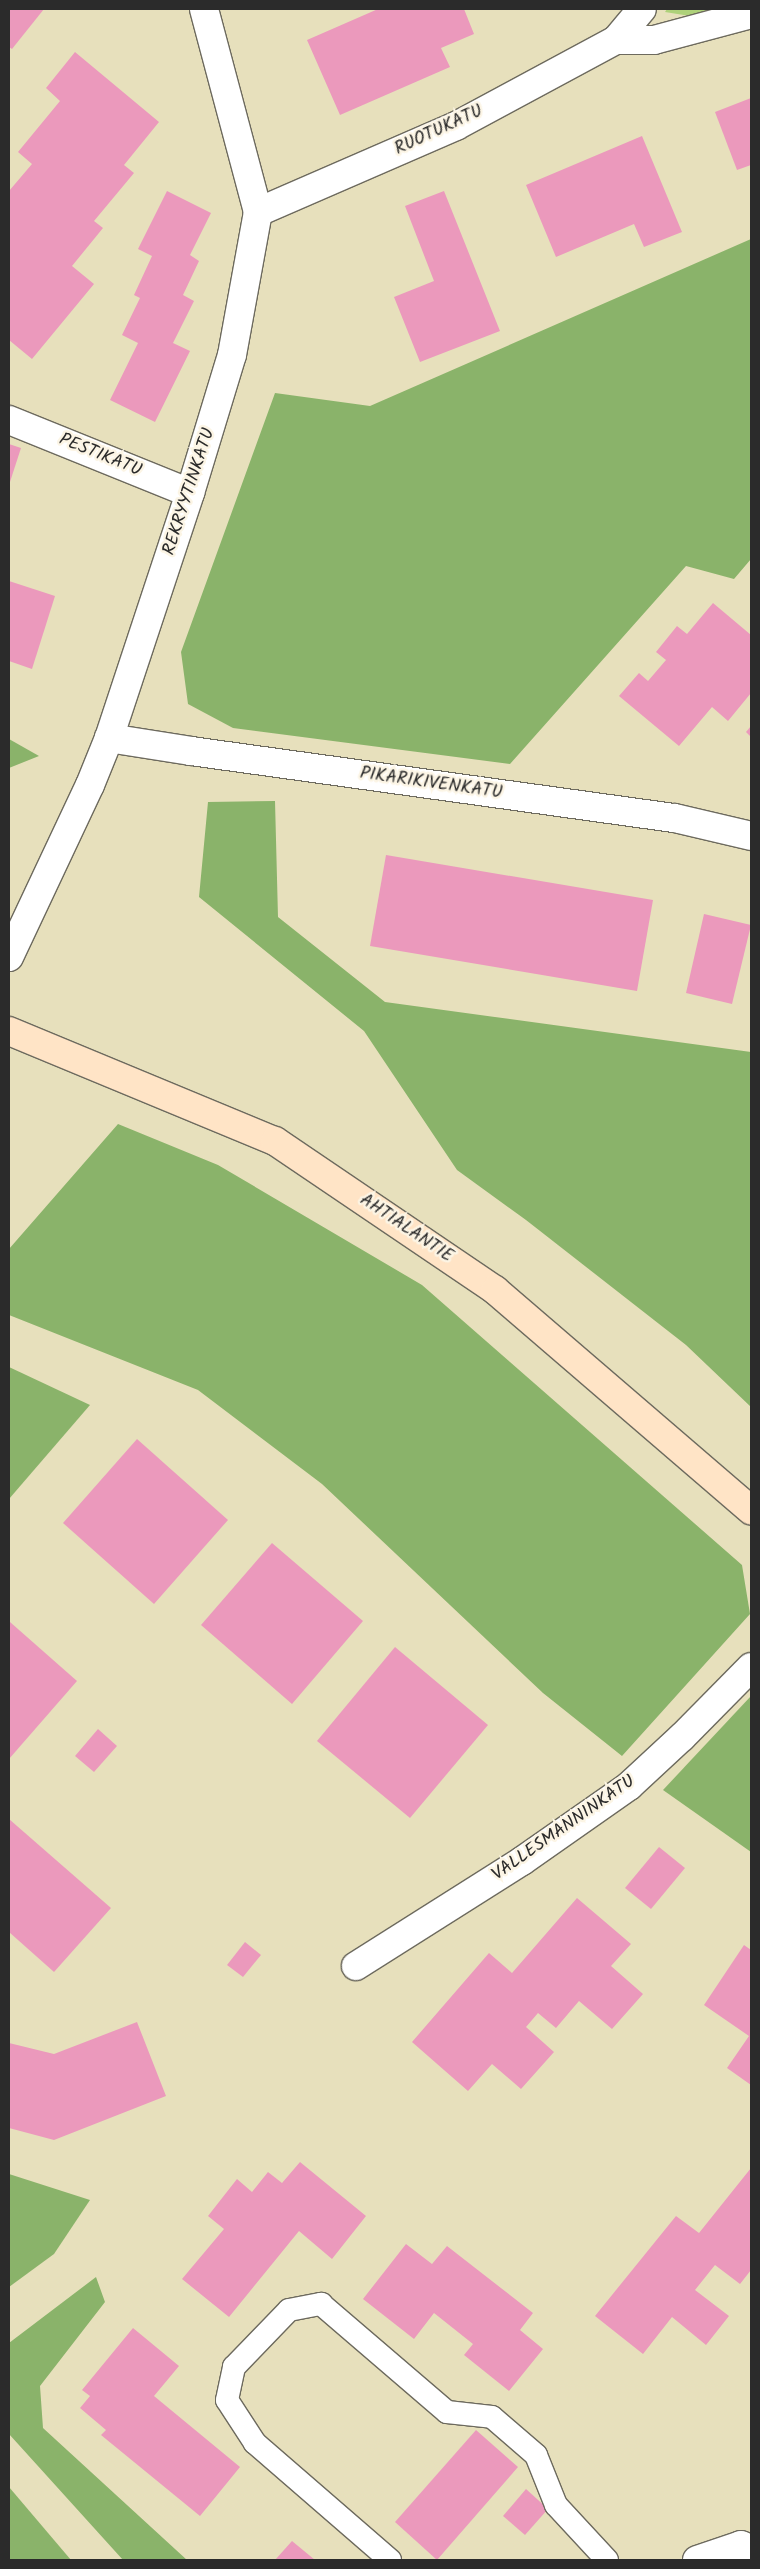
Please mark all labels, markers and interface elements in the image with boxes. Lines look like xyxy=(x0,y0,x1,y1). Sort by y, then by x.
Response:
street label: RUOTUKATU xyxy=(392,101,486,161)
street label: REKRYYTINKATU xyxy=(159,426,221,558)
street label: PESTIKATU xyxy=(56,430,144,482)
street label: PIKARIKIVENKATU xyxy=(358,763,504,805)
street label: AHTIALANTIE xyxy=(355,1190,457,1268)
street label: VALLESMANNINKATU xyxy=(488,1772,640,1886)

